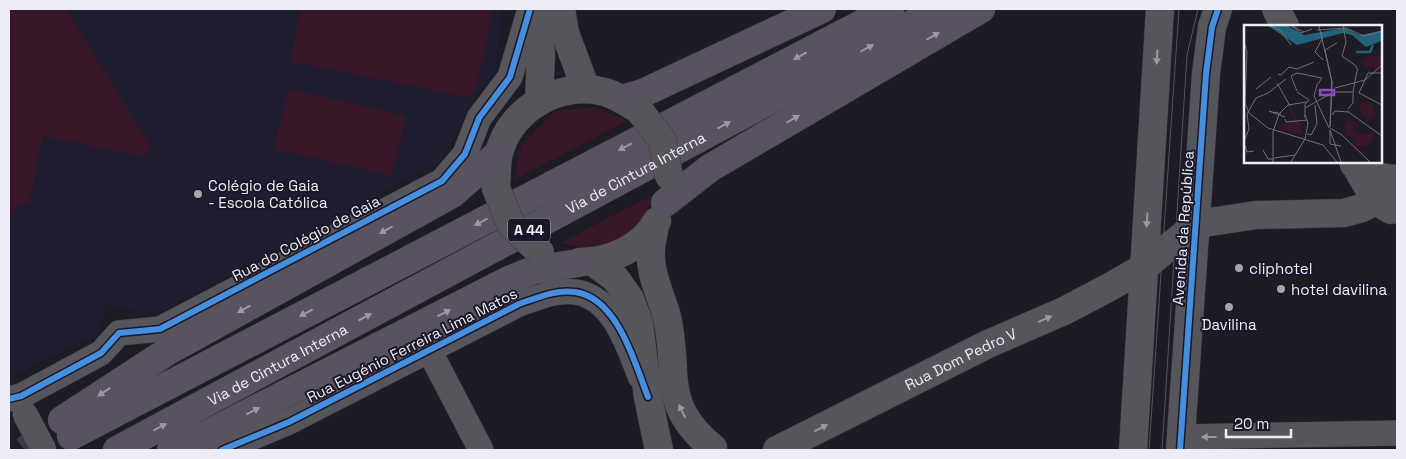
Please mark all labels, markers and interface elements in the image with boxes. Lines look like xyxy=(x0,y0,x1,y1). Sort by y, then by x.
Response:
inset map xyxy=(1244,25,1381,162)
one-way arrow xyxy=(927,32,940,41)
one-way arrow xyxy=(860,44,875,52)
one-way arrow xyxy=(1153,50,1161,66)
one-way arrow xyxy=(793,52,807,60)
one-way arrow xyxy=(787,114,800,123)
one-way arrow xyxy=(717,121,732,129)
street label: Via de Cintura Interna xyxy=(562,127,709,217)
one-way arrow xyxy=(618,143,632,151)
street label: Avenida da República xyxy=(1168,150,1198,306)
place label: Colégio de Gaia - Escola Católica xyxy=(208,176,328,212)
marker: Colégio de Gaia - Escola Católica xyxy=(192,188,204,200)
street label: Rua do Colégio de Gaia xyxy=(229,191,384,285)
one-way arrow xyxy=(1142,212,1150,228)
one-way arrow xyxy=(474,218,488,226)
road number: A 44 xyxy=(508,218,550,242)
one-way arrow xyxy=(379,226,393,234)
place label: cliphotel xyxy=(1249,259,1312,278)
marker: cliphotel xyxy=(1233,262,1245,274)
place label: hotel davilina xyxy=(1291,280,1387,299)
street label: Rua Eugénio Ferreira Lima Matos xyxy=(304,283,521,407)
marker: hotel davilina xyxy=(1275,283,1287,295)
marker: Davilina xyxy=(1223,301,1235,313)
one-way arrow xyxy=(236,305,251,313)
one-way arrow xyxy=(299,309,313,317)
one-way arrow xyxy=(437,309,451,317)
one-way arrow xyxy=(358,313,372,321)
one-way arrow xyxy=(1038,314,1052,322)
place label: Davilina xyxy=(1201,315,1257,334)
street label: Via de Cintura Interna xyxy=(204,319,351,409)
street label: Rua Dom Pedro V xyxy=(901,323,1019,394)
one-way arrow xyxy=(98,388,111,397)
one-way arrow xyxy=(678,404,686,418)
scale bar xyxy=(1226,406,1291,438)
one-way arrow xyxy=(245,407,260,415)
text: 20 m xyxy=(1234,414,1269,433)
one-way arrow xyxy=(153,423,168,431)
one-way arrow xyxy=(814,424,828,432)
one-way arrow xyxy=(1200,433,1216,441)

